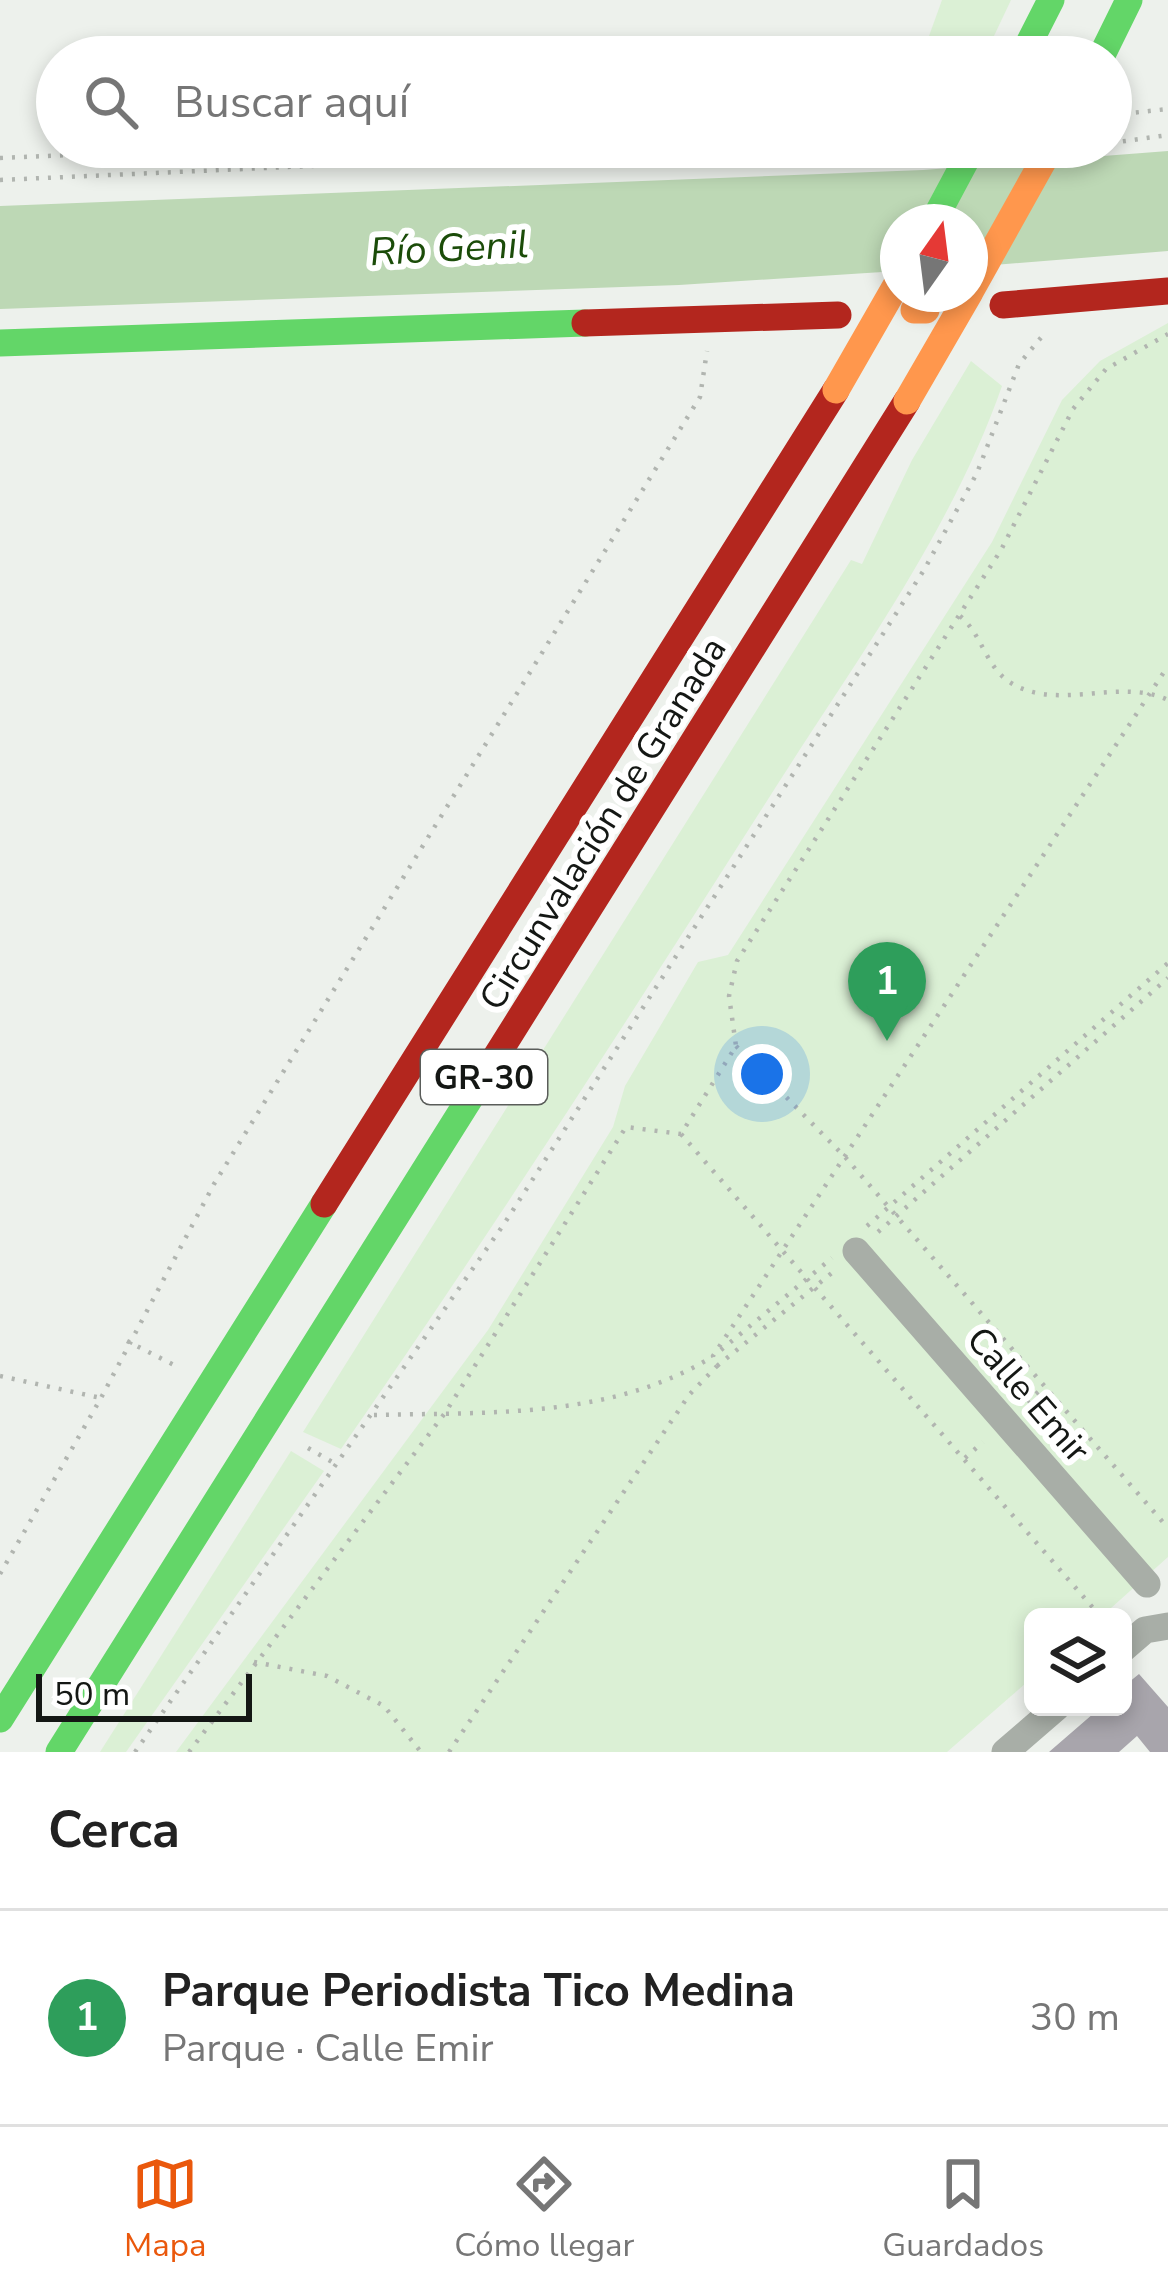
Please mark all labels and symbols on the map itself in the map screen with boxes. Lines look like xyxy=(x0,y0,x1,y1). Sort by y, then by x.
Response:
north arrow xyxy=(880,204,988,312)
water label: Río Genil xyxy=(368,218,530,279)
street label: Circunvalación de Granada xyxy=(468,628,738,1020)
pin: 1 xyxy=(848,942,926,1041)
your location xyxy=(732,1044,792,1104)
road number: GR-30 xyxy=(421,1050,547,1104)
street label: Calle Emir xyxy=(955,1317,1101,1474)
scale bar xyxy=(36,1668,252,1721)

